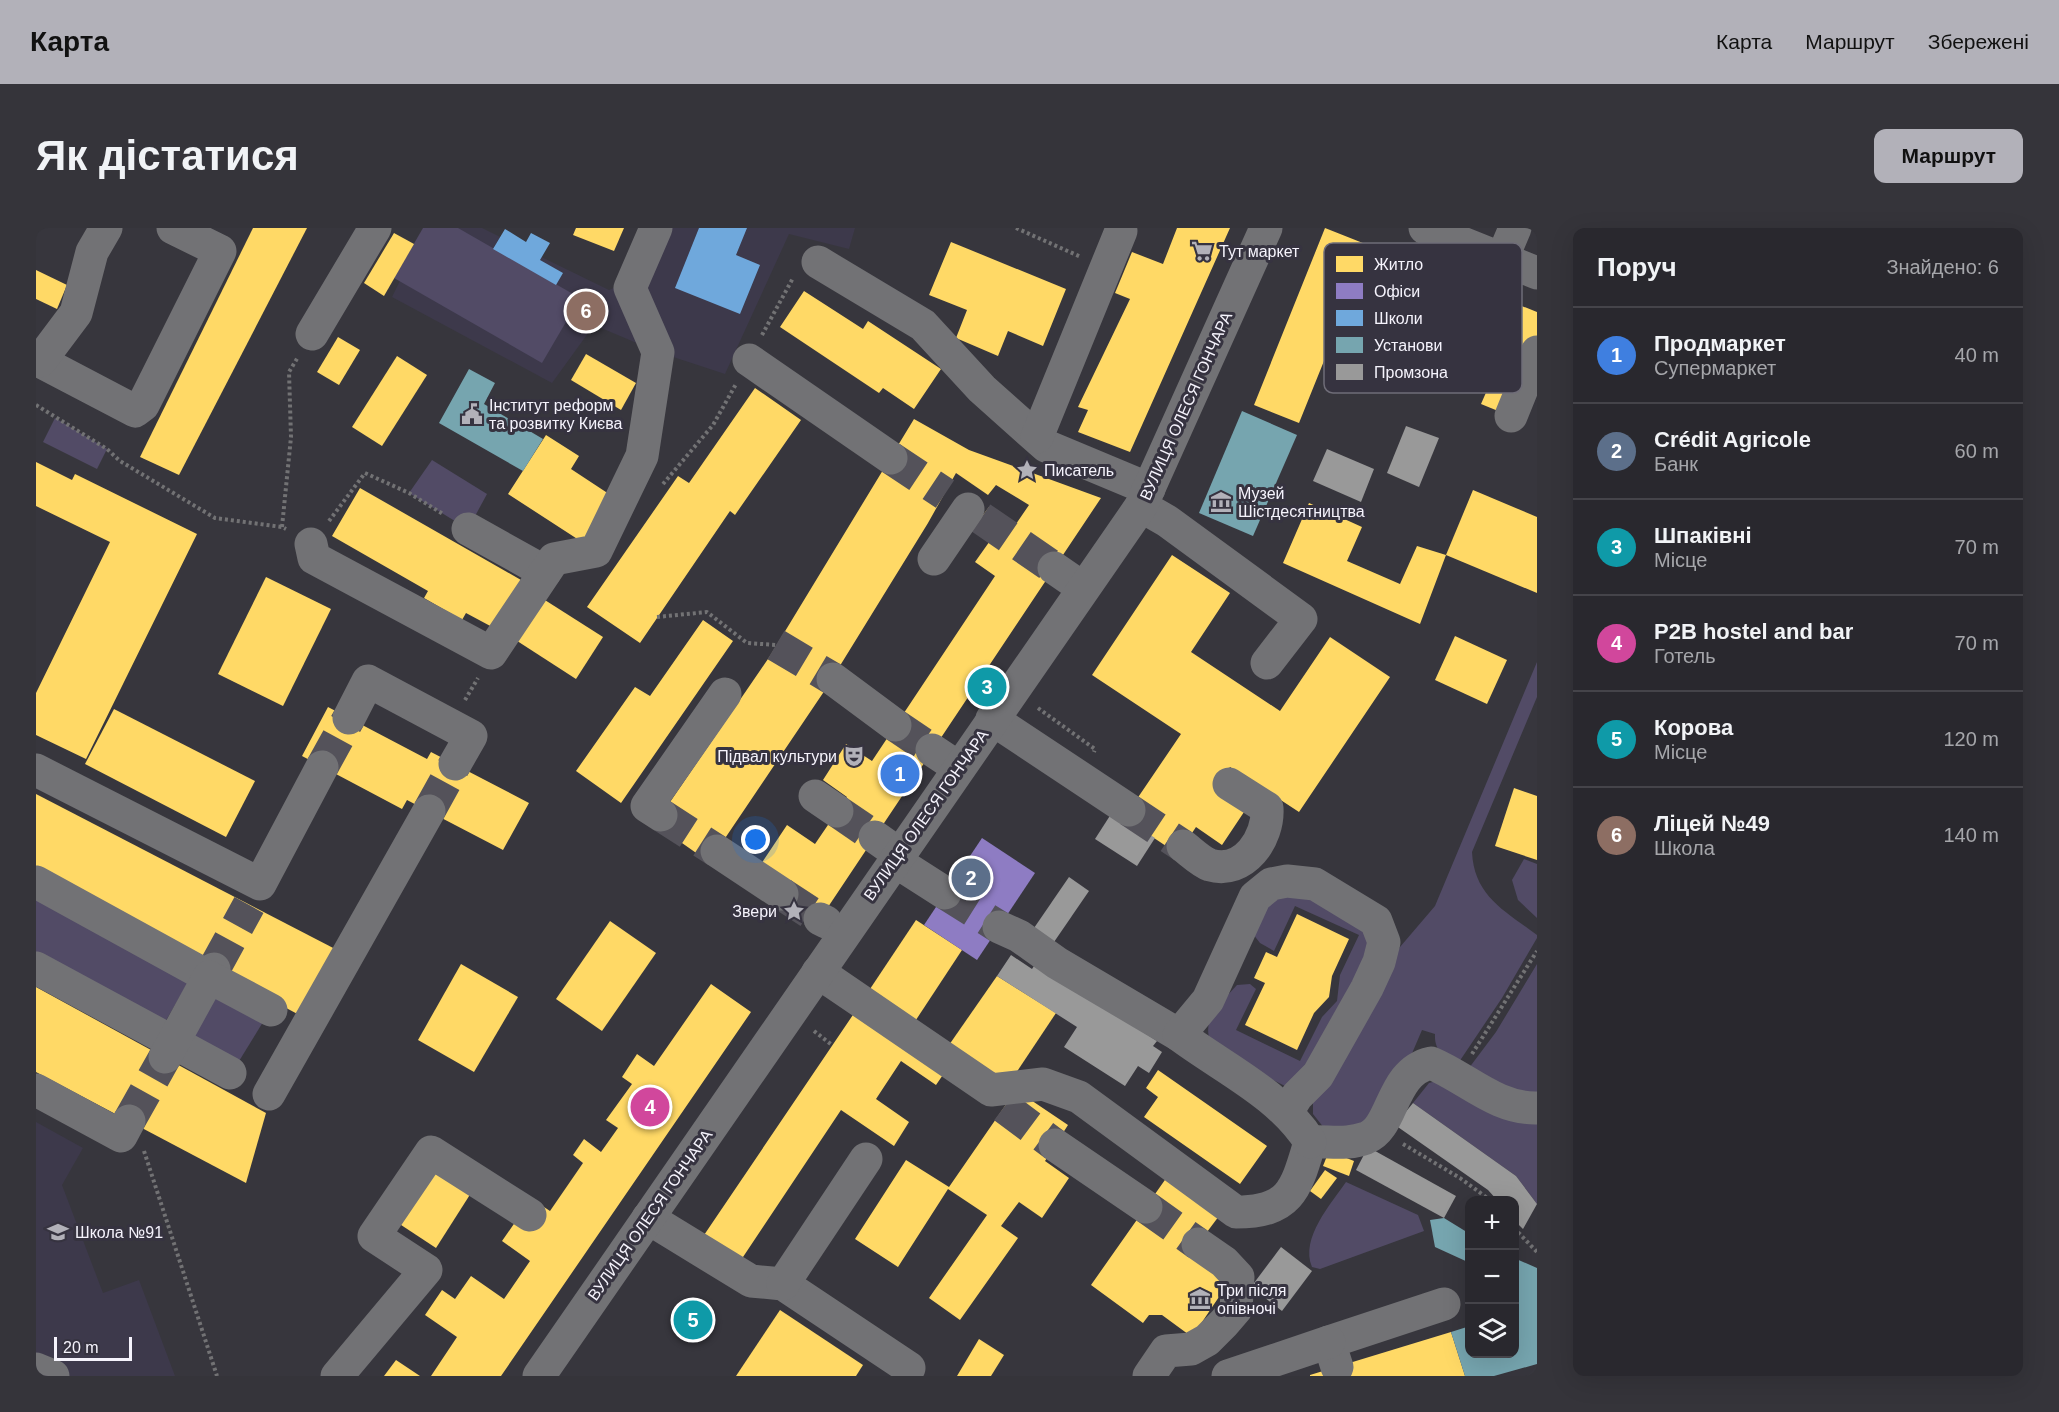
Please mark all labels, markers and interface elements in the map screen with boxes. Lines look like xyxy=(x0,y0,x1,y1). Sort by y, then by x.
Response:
text: Карта xyxy=(30,26,109,57)
text: Карта xyxy=(1716,30,1772,53)
text: Маршрут xyxy=(1805,30,1895,53)
text: Збережені xyxy=(1928,30,2029,53)
button: Маршрут xyxy=(1874,129,2023,183)
text: Як дістатися xyxy=(36,132,299,179)
supermarket icon: Тут маркет xyxy=(1190,239,1214,263)
place label: Тут маркет xyxy=(1219,243,1300,260)
legend xyxy=(1324,243,1522,393)
text: Поруч xyxy=(1597,252,1677,282)
text: Житло xyxy=(1374,256,1423,273)
text: Знайдено: 6 xyxy=(1886,256,1999,278)
text: Офіси xyxy=(1374,283,1420,300)
pin: 6 xyxy=(566,288,606,334)
street label: ВУЛИЦЯ ОЛЕСЯ ГОНЧАРА xyxy=(1137,309,1235,503)
text: Школи xyxy=(1374,310,1423,327)
text: Продмаркет xyxy=(1654,331,1786,356)
text: Установи xyxy=(1374,337,1442,354)
text: 1 xyxy=(1611,344,1622,366)
text: 40 m xyxy=(1955,344,1999,366)
text: Супермаркет xyxy=(1654,357,1776,379)
text: Промзона xyxy=(1374,364,1448,381)
place label: Інститут реформ та розвитку Києва xyxy=(489,397,623,432)
public building icon: Інститут реформ та розвитку Києва xyxy=(460,402,484,426)
text: Crédit Agricole xyxy=(1654,427,1811,452)
text: 2 xyxy=(1611,440,1622,462)
text: 60 m xyxy=(1955,440,1999,462)
text: Банк xyxy=(1654,453,1698,475)
place icon: Писатель xyxy=(1015,458,1039,482)
place label: Писатель xyxy=(1044,462,1114,479)
place label: Музей Шістдесятництва xyxy=(1238,485,1365,520)
museum icon: Музей Шістдесятництва xyxy=(1209,490,1233,514)
text: Шпаківні xyxy=(1654,523,1752,548)
text: 3 xyxy=(1611,536,1622,558)
text: 70 m xyxy=(1955,536,1999,558)
text: Місце xyxy=(1654,549,1707,571)
text: P2B hostel and bar xyxy=(1654,619,1853,644)
text: 4 xyxy=(1611,632,1622,654)
text: 70 m xyxy=(1955,632,1999,654)
text: Готель xyxy=(1654,645,1716,667)
pin: 3 xyxy=(968,664,1006,710)
text: Корова xyxy=(1654,715,1733,740)
street label: ВУЛИЦЯ ОЛЕСЯ ГОНЧАРА xyxy=(861,726,992,903)
text: 5 xyxy=(1611,728,1622,750)
text: 120 m xyxy=(1943,728,1999,750)
text: Місце xyxy=(1654,741,1707,763)
theatre icon: Підвал культури xyxy=(842,744,866,768)
place label: Підвал культури xyxy=(717,748,837,765)
pin: 1 xyxy=(880,752,920,796)
text: Ліцей №49 xyxy=(1654,811,1770,836)
text: 6 xyxy=(1611,824,1622,846)
text: 140 m xyxy=(1943,824,1999,846)
your location xyxy=(741,825,770,854)
text: Школа xyxy=(1654,837,1715,859)
pin: 2 xyxy=(952,856,990,900)
place icon: Звери xyxy=(782,899,806,923)
place label: Звери xyxy=(732,903,777,920)
pin: 4 xyxy=(630,1084,670,1130)
street label: ВУЛИЦЯ ОЛЕСЯ ГОНЧАРА xyxy=(585,1126,716,1303)
map controls xyxy=(1465,1196,1519,1358)
button: + xyxy=(1465,1196,1519,1250)
school or university icon: Школа №91 xyxy=(46,1220,70,1244)
place label: Школа №91 xyxy=(75,1224,163,1241)
button: − xyxy=(1465,1250,1519,1304)
place label: Три після опівночі xyxy=(1217,1282,1286,1317)
museum icon: Три після опівночі xyxy=(1188,1287,1212,1311)
pin: 5 xyxy=(674,1298,712,1342)
button: layers xyxy=(1465,1304,1519,1358)
scale bar xyxy=(54,1334,132,1362)
text: 20 m xyxy=(63,1339,99,1356)

